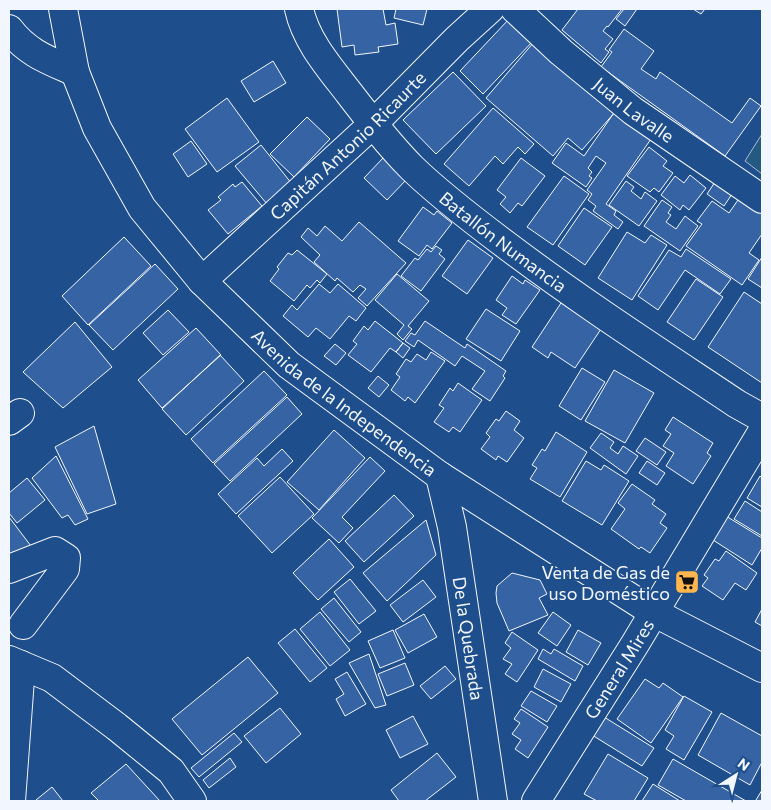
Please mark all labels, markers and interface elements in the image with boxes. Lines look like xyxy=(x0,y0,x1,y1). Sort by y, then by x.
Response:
street label: Capitán Antonio Ricaurte xyxy=(265,66,430,224)
street label: Juan Lavalle xyxy=(589,72,678,147)
street label: Batallón Numancia xyxy=(435,187,571,297)
street label: Avenida de la Independencia xyxy=(247,324,441,481)
place label: Venta de Gas de uso Doméstico xyxy=(541,561,670,604)
supermarket icon: Venta de Gas de uso Doméstico xyxy=(674,569,700,595)
street label: De la Quebrada xyxy=(449,575,489,702)
street label: General Mires xyxy=(580,615,658,723)
north arrow xyxy=(711,750,761,800)
text: N xyxy=(735,754,753,774)

